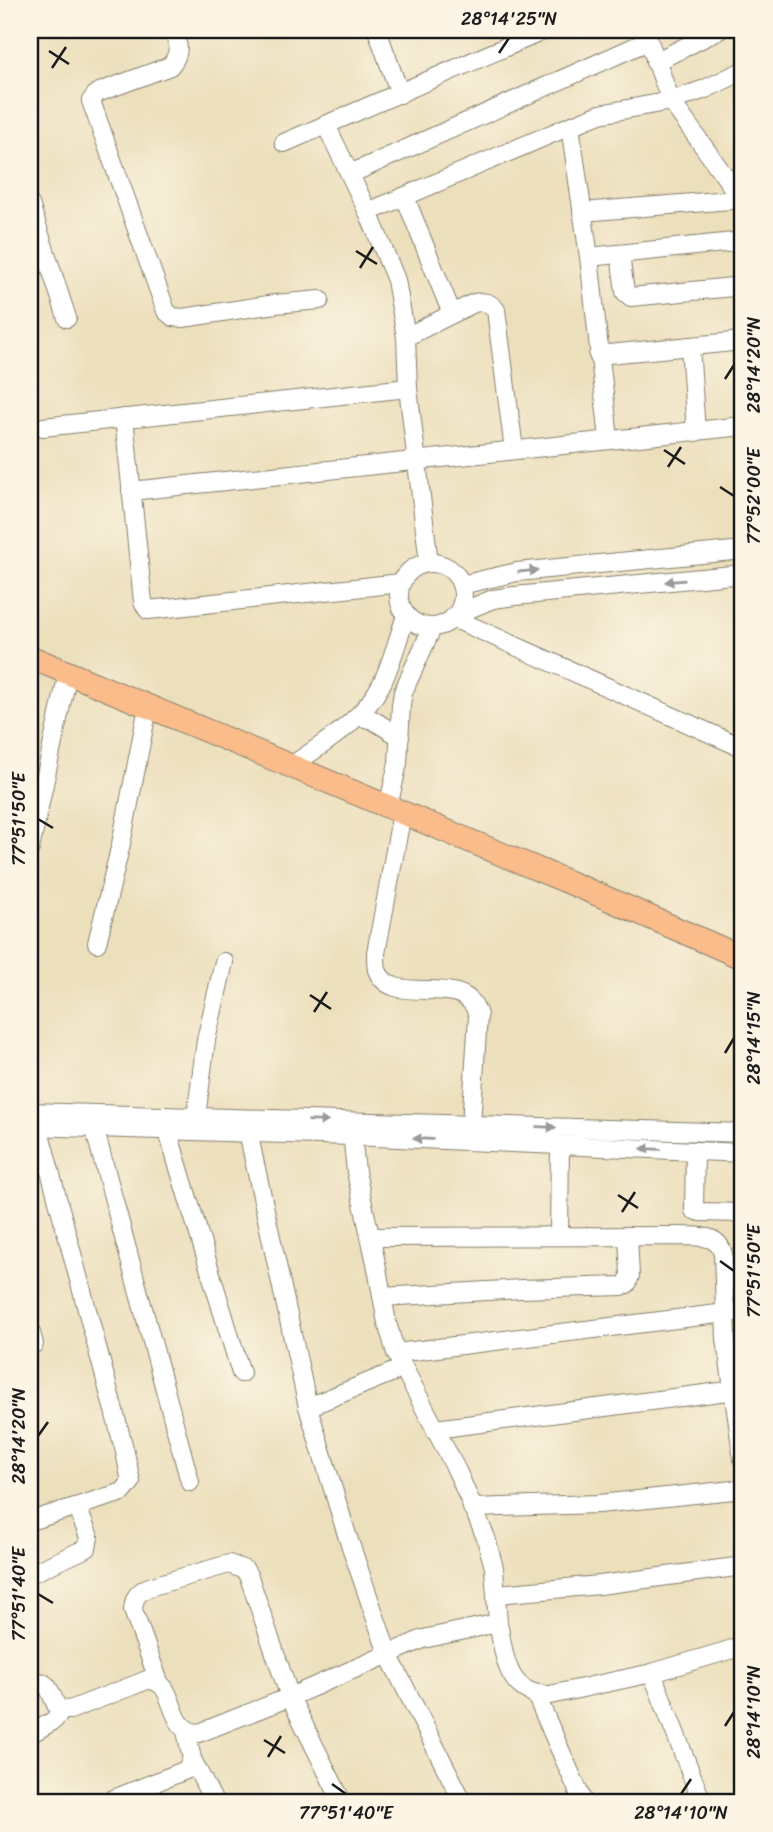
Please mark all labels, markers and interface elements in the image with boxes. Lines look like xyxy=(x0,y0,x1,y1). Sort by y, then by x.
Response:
text: 28°14'25"N xyxy=(461,3,557,35)
text: 28°14'20"N xyxy=(738,316,770,413)
text: 77°52'00"E xyxy=(738,447,770,544)
one-way arrow xyxy=(517,566,539,577)
one-way arrow xyxy=(664,575,686,586)
text: 77°51'50"E xyxy=(3,771,35,866)
text: 28°14'15"N xyxy=(738,991,770,1085)
one-way arrow xyxy=(308,1115,330,1126)
one-way arrow xyxy=(535,1122,557,1133)
one-way arrow xyxy=(412,1134,434,1145)
one-way arrow xyxy=(639,1144,661,1155)
text: 77°51'50"E xyxy=(738,1223,770,1318)
text: 28°14'20"N xyxy=(3,1387,35,1484)
text: 77°51'40"E xyxy=(3,1546,35,1641)
text: 28°14'10"N xyxy=(738,1665,770,1759)
text: 77°51'40"E xyxy=(299,1797,394,1829)
text: 28°14'10"N xyxy=(634,1797,728,1829)

